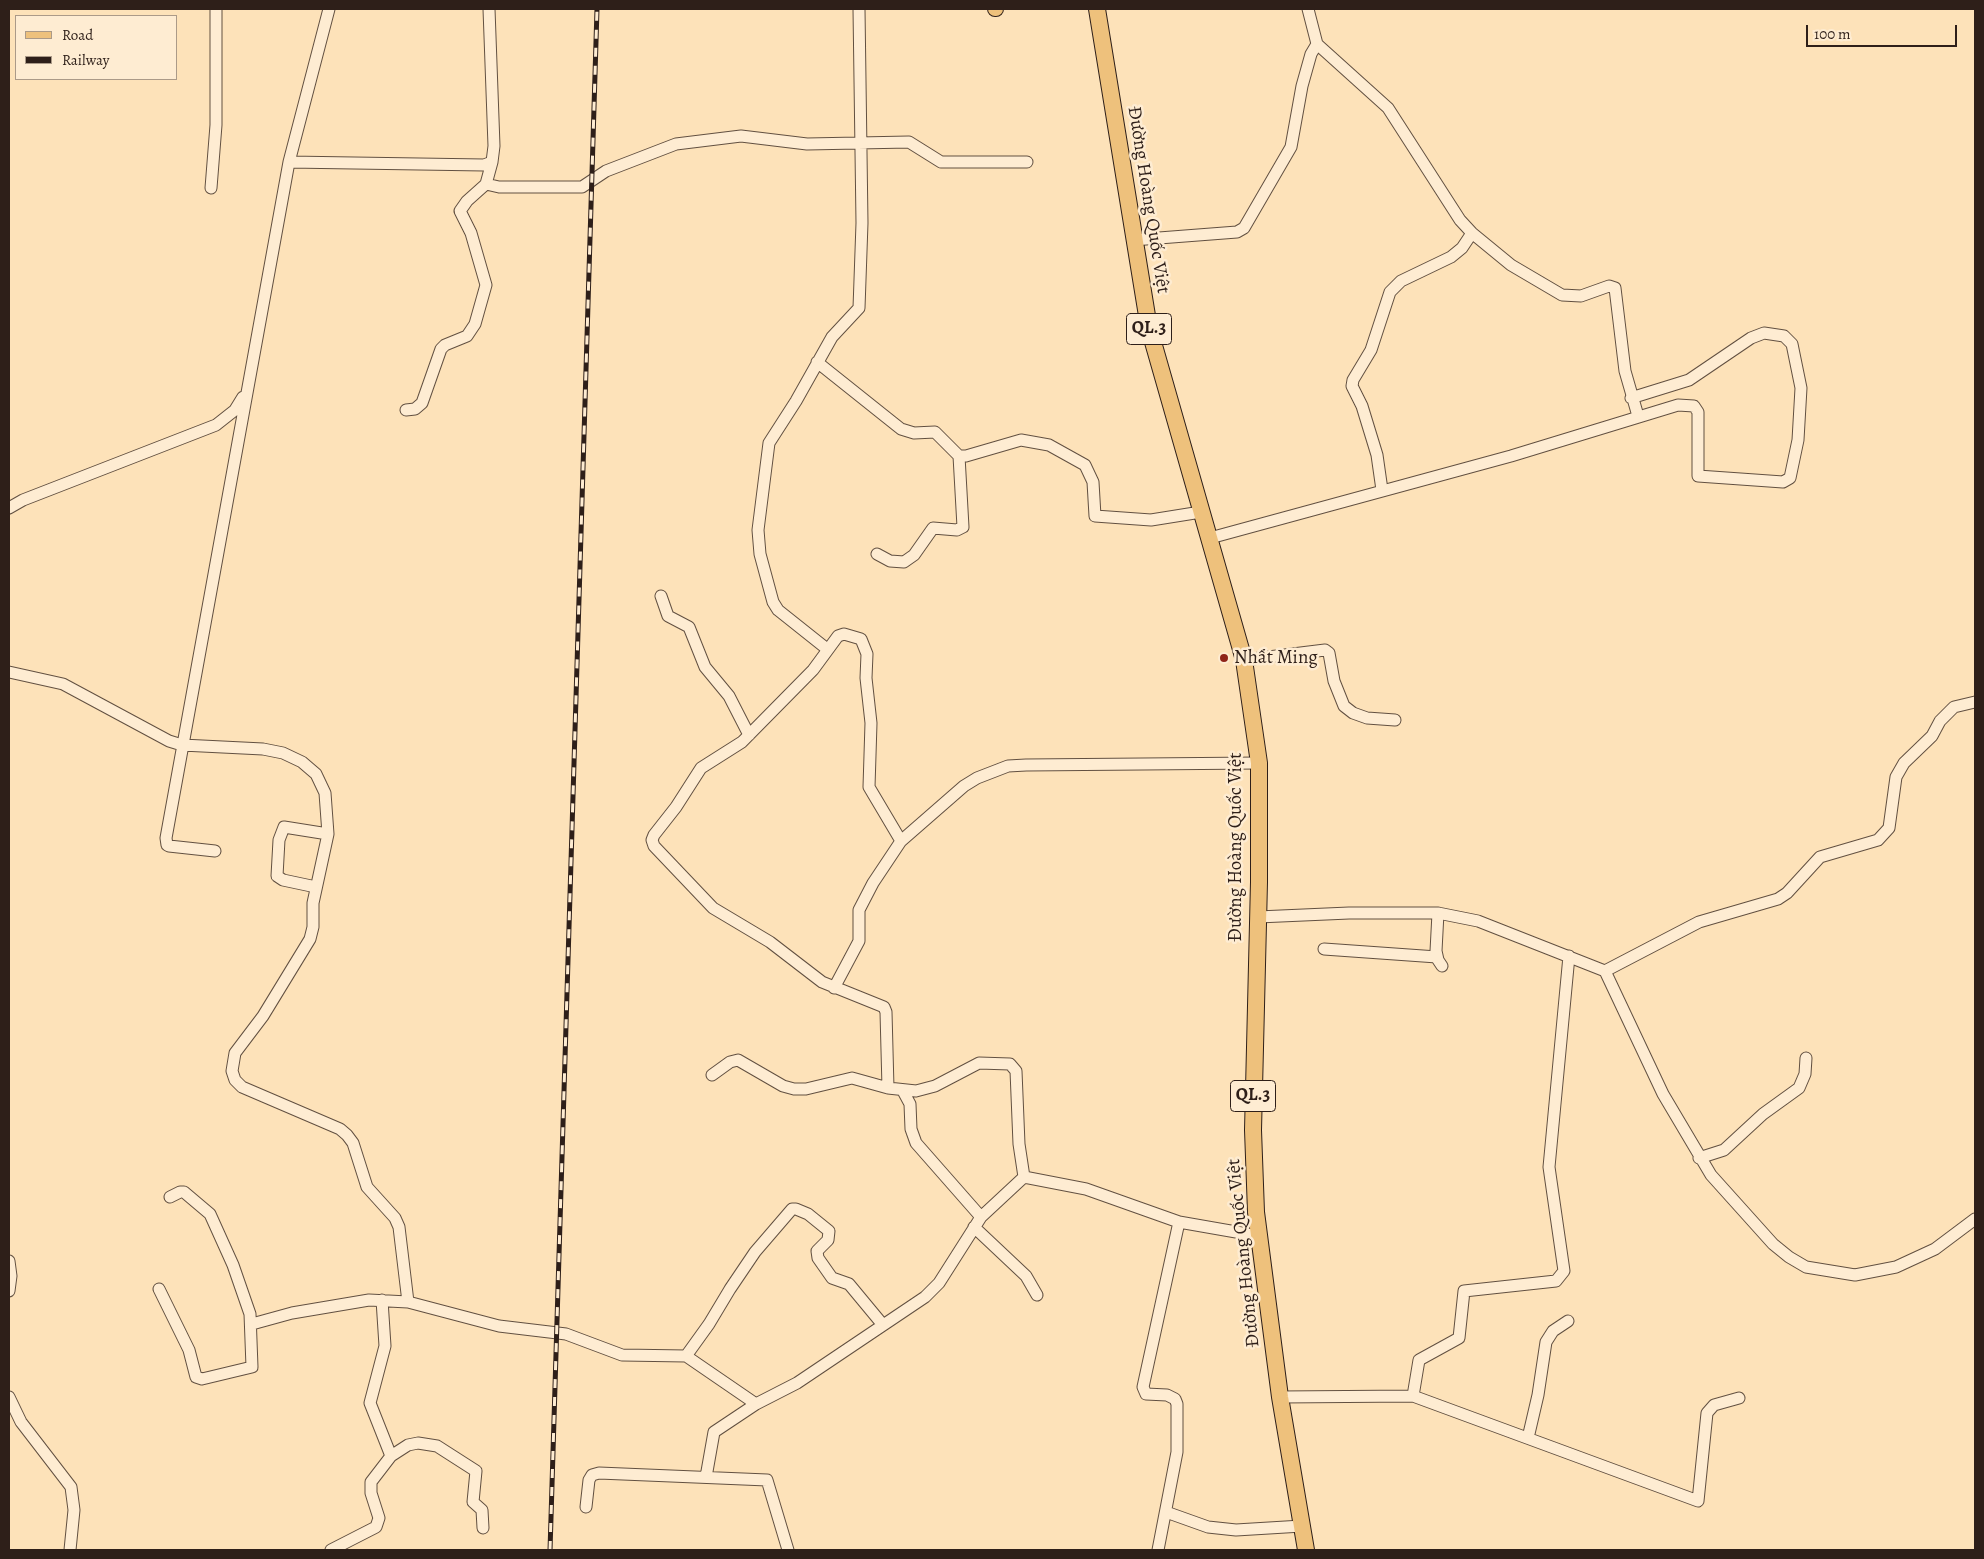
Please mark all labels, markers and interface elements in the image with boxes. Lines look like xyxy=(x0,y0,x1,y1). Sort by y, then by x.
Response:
legend xyxy=(15,15,178,80)
scale bar xyxy=(1809,15,1960,47)
text: 100 m xyxy=(1814,24,1851,44)
text: Road xyxy=(62,25,93,45)
text: Railway xyxy=(62,50,109,70)
street label: Đường Hoàng Quốc Việt xyxy=(1122,105,1174,295)
road number: QL.3 xyxy=(1126,314,1172,344)
place label: Nhẩt Ming xyxy=(1234,647,1318,669)
marker: Nhẩt Ming xyxy=(1218,652,1230,664)
street label: Đường Hoàng Quốc Việt xyxy=(1225,752,1247,942)
road number: QL.3 xyxy=(1230,1080,1276,1112)
street label: Đường Hoàng Quốc Việt xyxy=(1223,1158,1265,1348)

